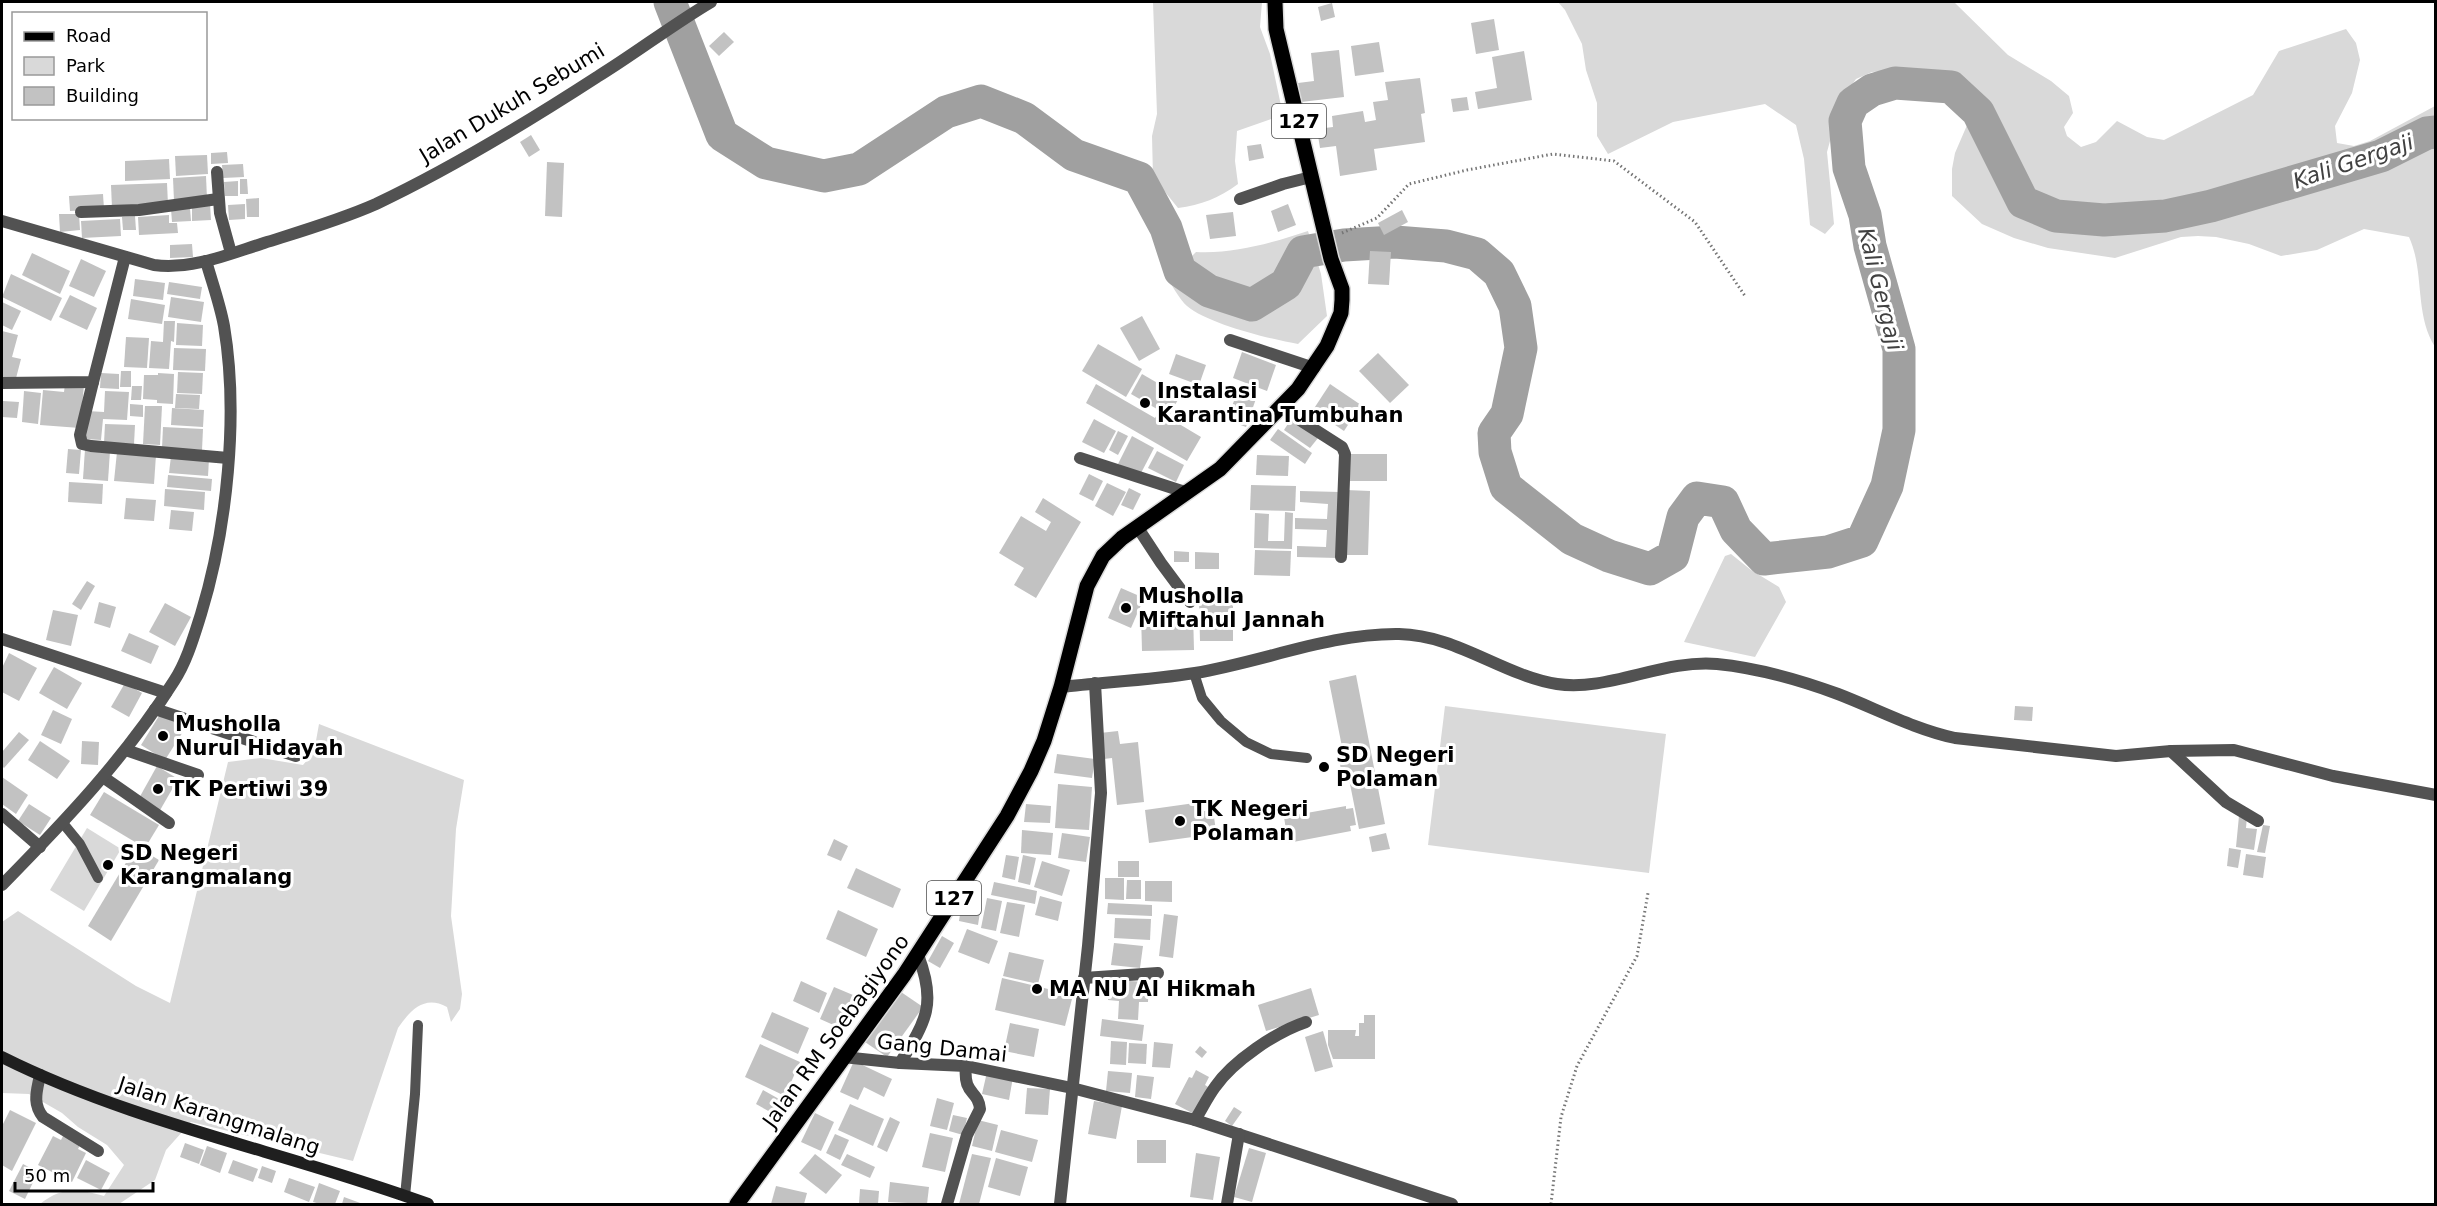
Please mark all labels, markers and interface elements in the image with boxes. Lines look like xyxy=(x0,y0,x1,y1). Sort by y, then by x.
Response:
legend xyxy=(12,12,207,120)
text: Road xyxy=(66,25,111,46)
street label: Jalan Dukuh Sebumi xyxy=(414,38,609,169)
text: Park xyxy=(66,55,105,76)
text: Building xyxy=(66,85,139,106)
road number: 127 xyxy=(1272,104,1326,138)
water label: Kali Gergaji xyxy=(2290,129,2417,194)
water label: Kali Gergaji xyxy=(1853,225,1908,353)
place label: Instalasi Karantina Tumbuhan xyxy=(1157,379,1404,427)
marker: Instalasi Karantina Tumbuhan xyxy=(1138,396,1152,410)
place label: Musholla Miftahul Jannah xyxy=(1138,584,1325,632)
marker: Musholla Miftahul Jannah xyxy=(1119,601,1133,615)
place label: Musholla Nurul Hidayah xyxy=(175,712,343,760)
marker: Musholla Nurul Hidayah xyxy=(156,729,170,743)
place label: SD Negeri Polaman xyxy=(1336,743,1455,791)
marker: SD Negeri Polaman xyxy=(1317,760,1331,774)
place label: TK Pertiwi 39 xyxy=(170,777,328,801)
marker: TK Pertiwi 39 xyxy=(151,782,165,796)
place label: TK Negeri Polaman xyxy=(1192,797,1309,845)
marker: TK Negeri Polaman xyxy=(1173,814,1187,828)
place label: SD Negeri Karangmalang xyxy=(120,841,292,889)
marker: SD Negeri Karangmalang xyxy=(101,858,115,872)
road number: 127 xyxy=(927,881,981,915)
street label: Jalan RM Soebagiyono xyxy=(757,930,914,1134)
place label: MA NU Al Hikmah xyxy=(1049,977,1256,1001)
marker: MA NU Al Hikmah xyxy=(1030,982,1044,996)
street label: Gang Damai xyxy=(876,1029,1008,1067)
street label: Jalan Karangmalang xyxy=(113,1071,323,1160)
scale bar xyxy=(15,1155,153,1193)
text: 50 m xyxy=(24,1165,70,1186)

